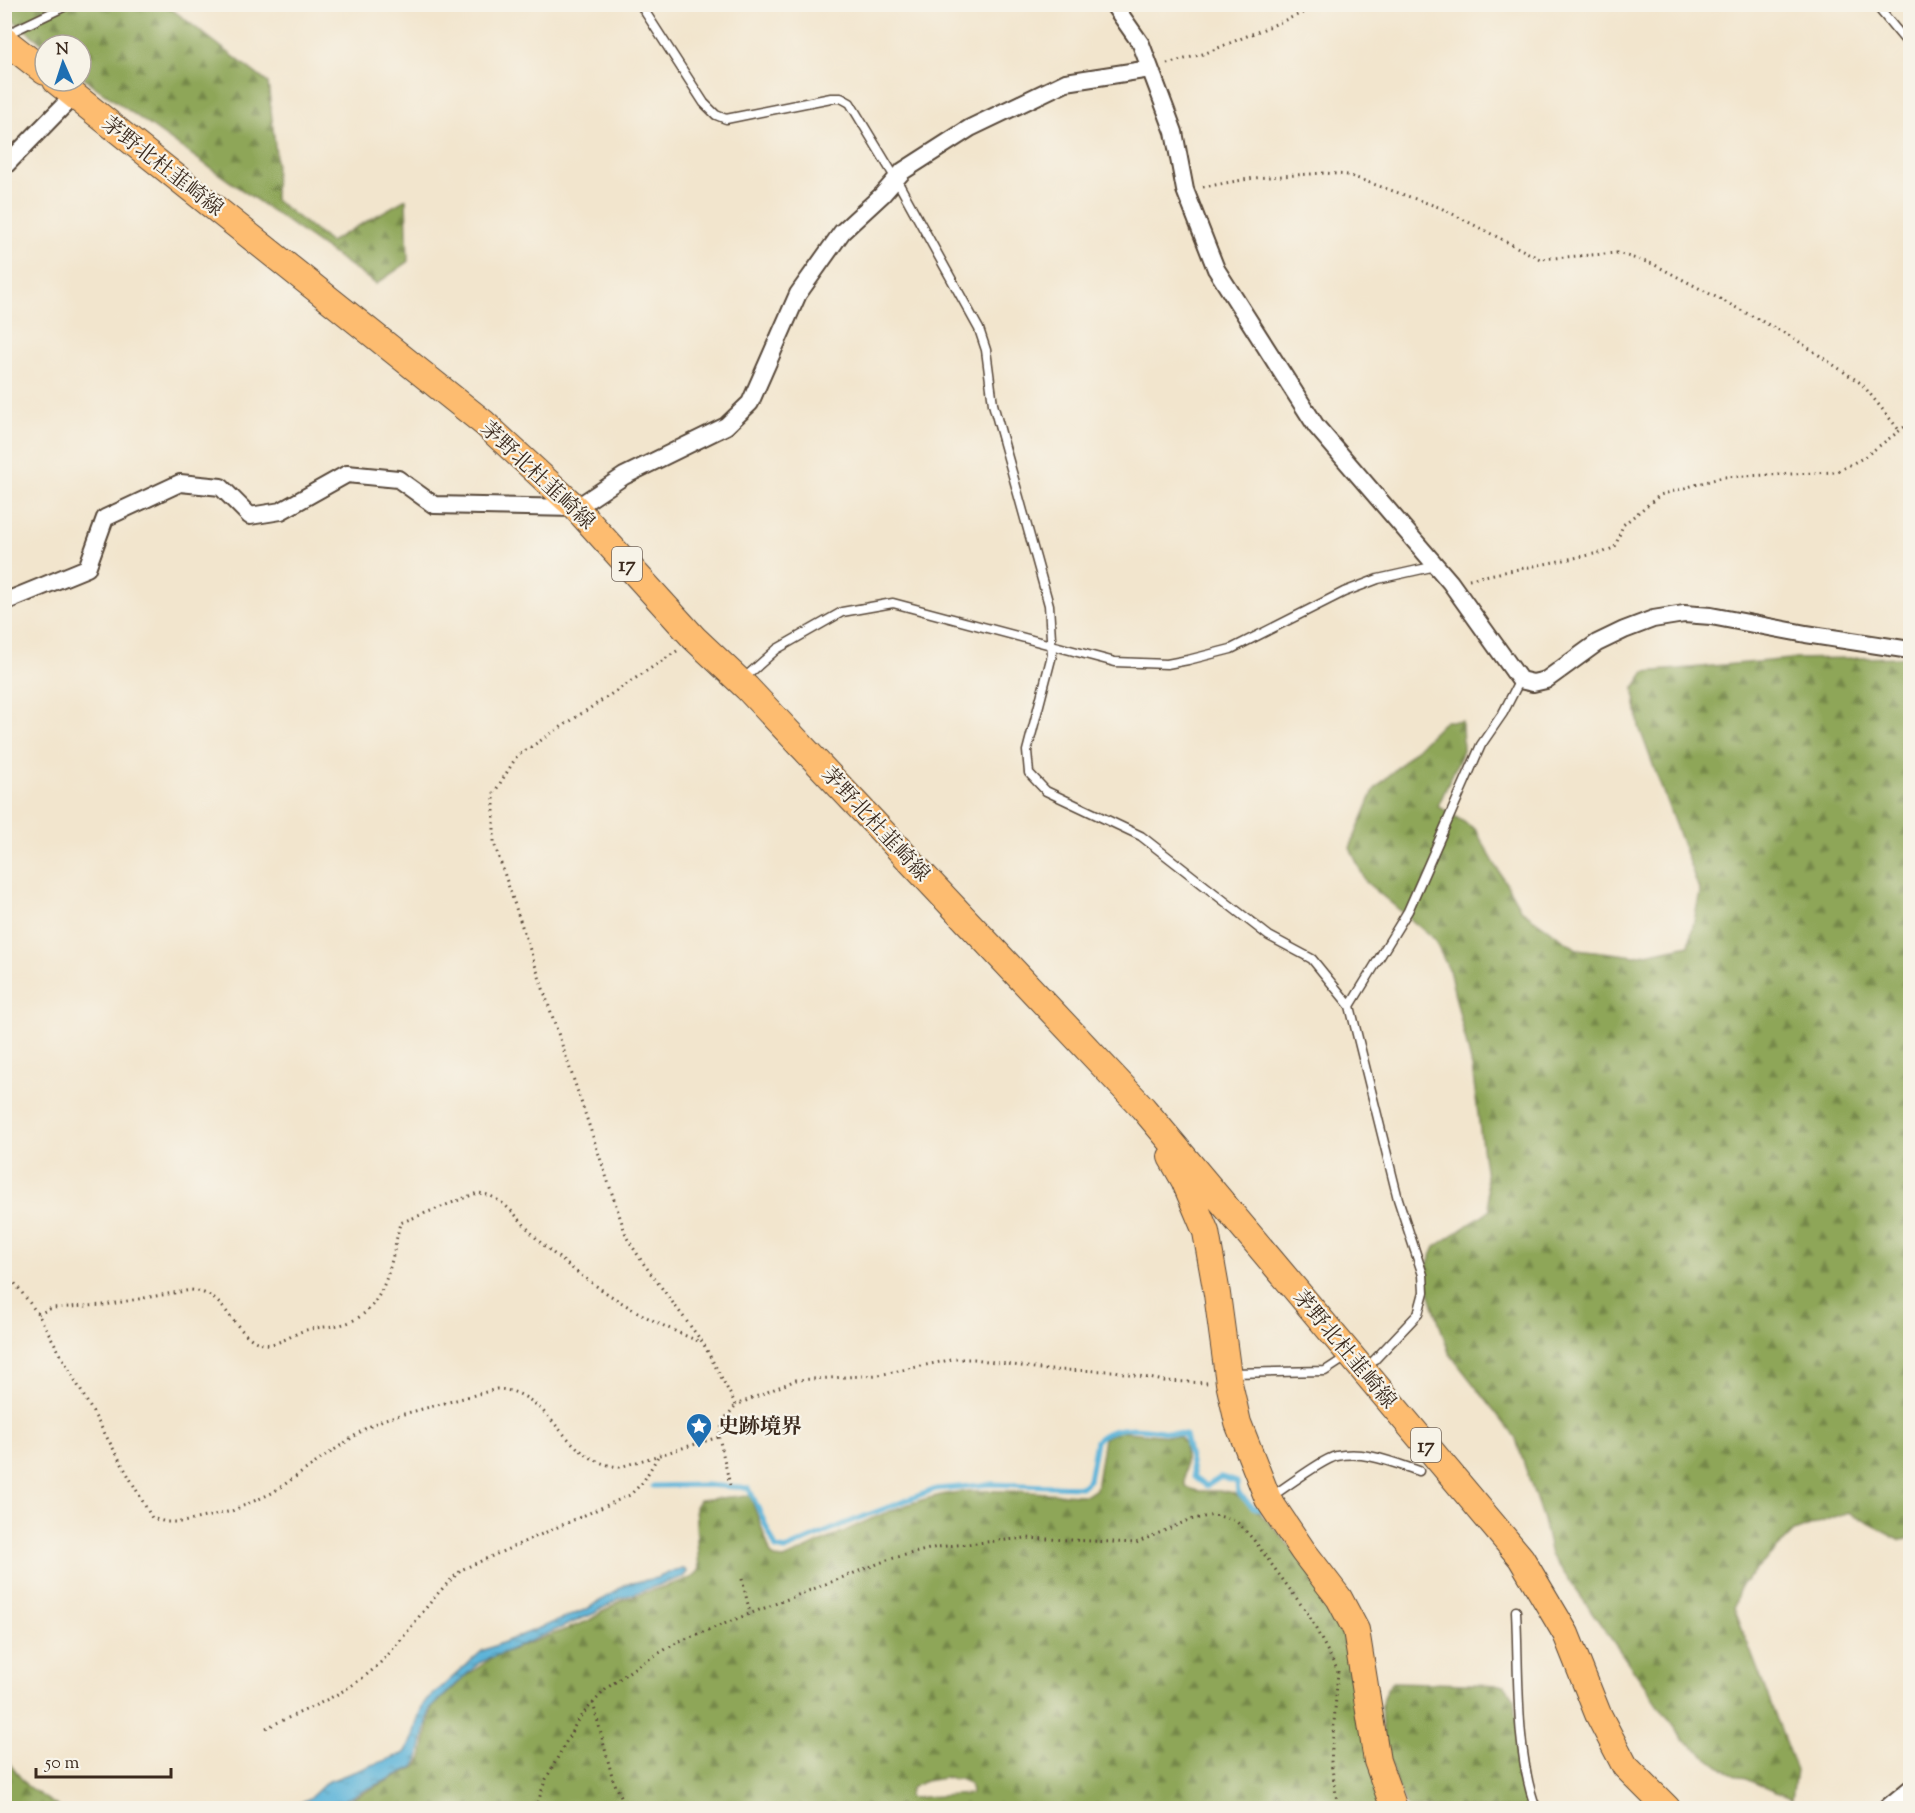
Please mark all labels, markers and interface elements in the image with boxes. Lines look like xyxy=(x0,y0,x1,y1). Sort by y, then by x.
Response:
north arrow xyxy=(33,33,93,93)
text: N xyxy=(55,39,70,62)
street label: 茅野北杜韮崎線 xyxy=(95,111,229,225)
street label: 茅野北杜韮崎線 xyxy=(473,415,601,538)
road number: 17 xyxy=(612,547,642,581)
street label: 茅野北杜韮崎線 xyxy=(813,761,936,889)
street label: 茅野北杜韮崎線 xyxy=(1285,1284,1402,1416)
place icon: 史跡境界 xyxy=(684,1411,714,1449)
place label: 史跡境界 xyxy=(718,1413,802,1443)
road number: 17 xyxy=(1411,1428,1441,1462)
scale bar xyxy=(36,1741,171,1779)
text: 50 m xyxy=(44,1751,80,1777)

